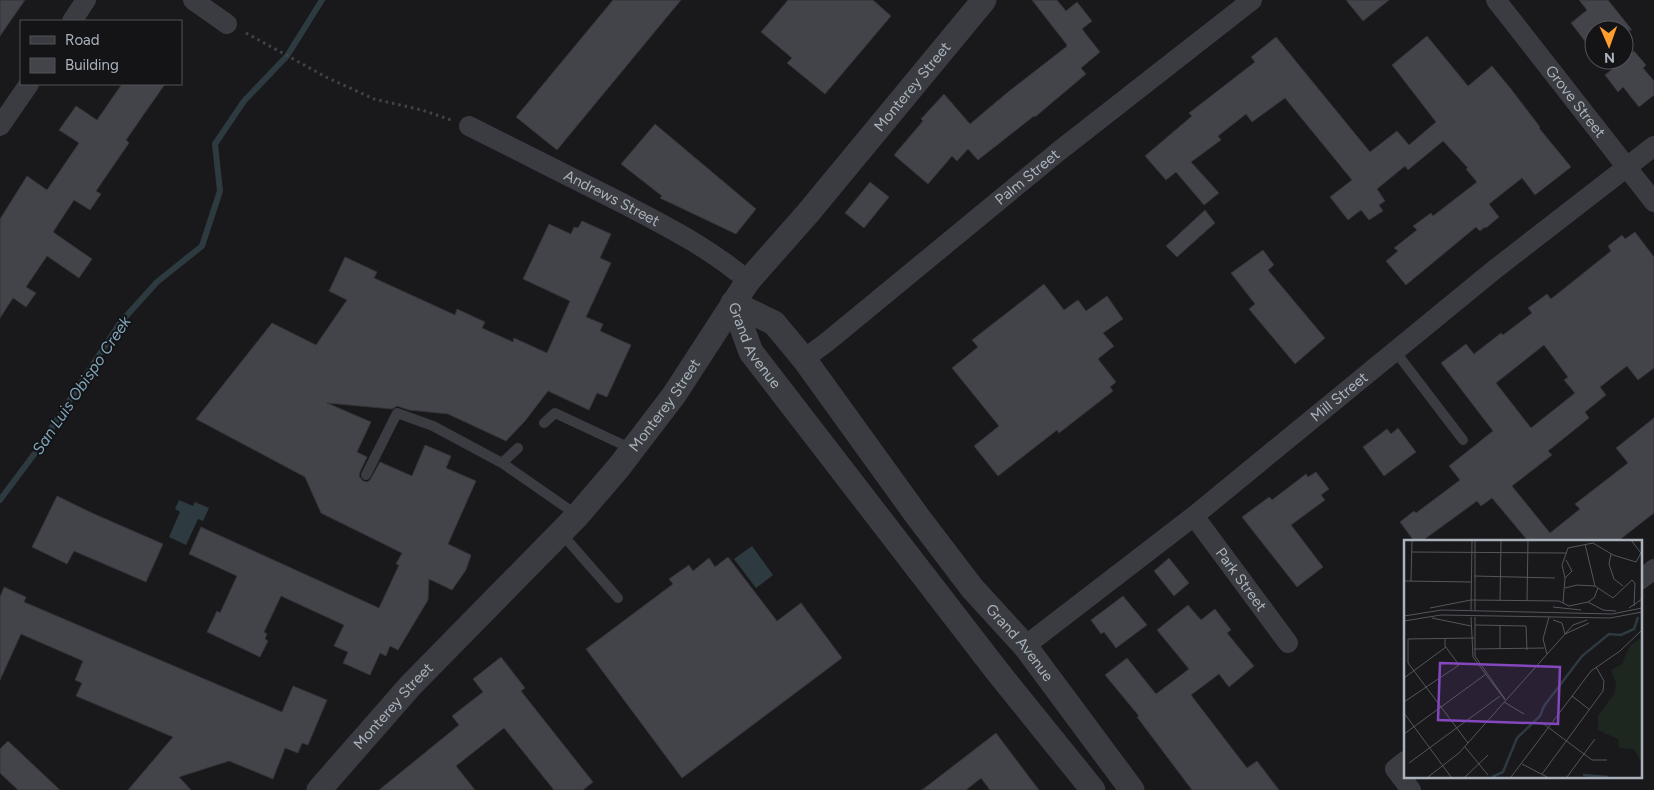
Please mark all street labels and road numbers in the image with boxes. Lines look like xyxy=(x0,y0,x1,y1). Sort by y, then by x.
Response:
street label: Monterey Street xyxy=(870,38,955,135)
street label: Grove Street xyxy=(1542,62,1609,142)
street label: Palm Street xyxy=(991,145,1063,209)
street label: Andrews Street xyxy=(561,166,663,230)
street label: Grand Avenue xyxy=(725,300,785,392)
street label: Monterey Street xyxy=(625,355,704,455)
street label: Mill Street xyxy=(1307,368,1372,426)
street label: Park Street xyxy=(1212,544,1271,615)
street label: Grand Avenue xyxy=(982,600,1057,685)
street label: Monterey Street xyxy=(350,659,437,753)

